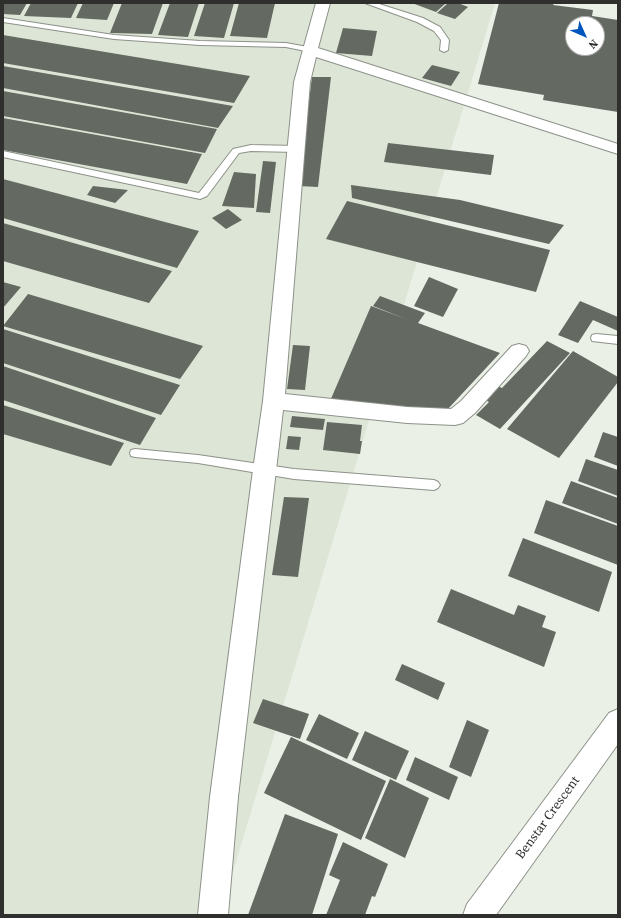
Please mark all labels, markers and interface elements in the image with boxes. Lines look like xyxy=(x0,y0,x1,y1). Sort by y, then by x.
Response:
north arrow xyxy=(565,16,605,56)
text: N xyxy=(585,36,601,52)
street label: Benstar Crescent xyxy=(513,774,583,862)

